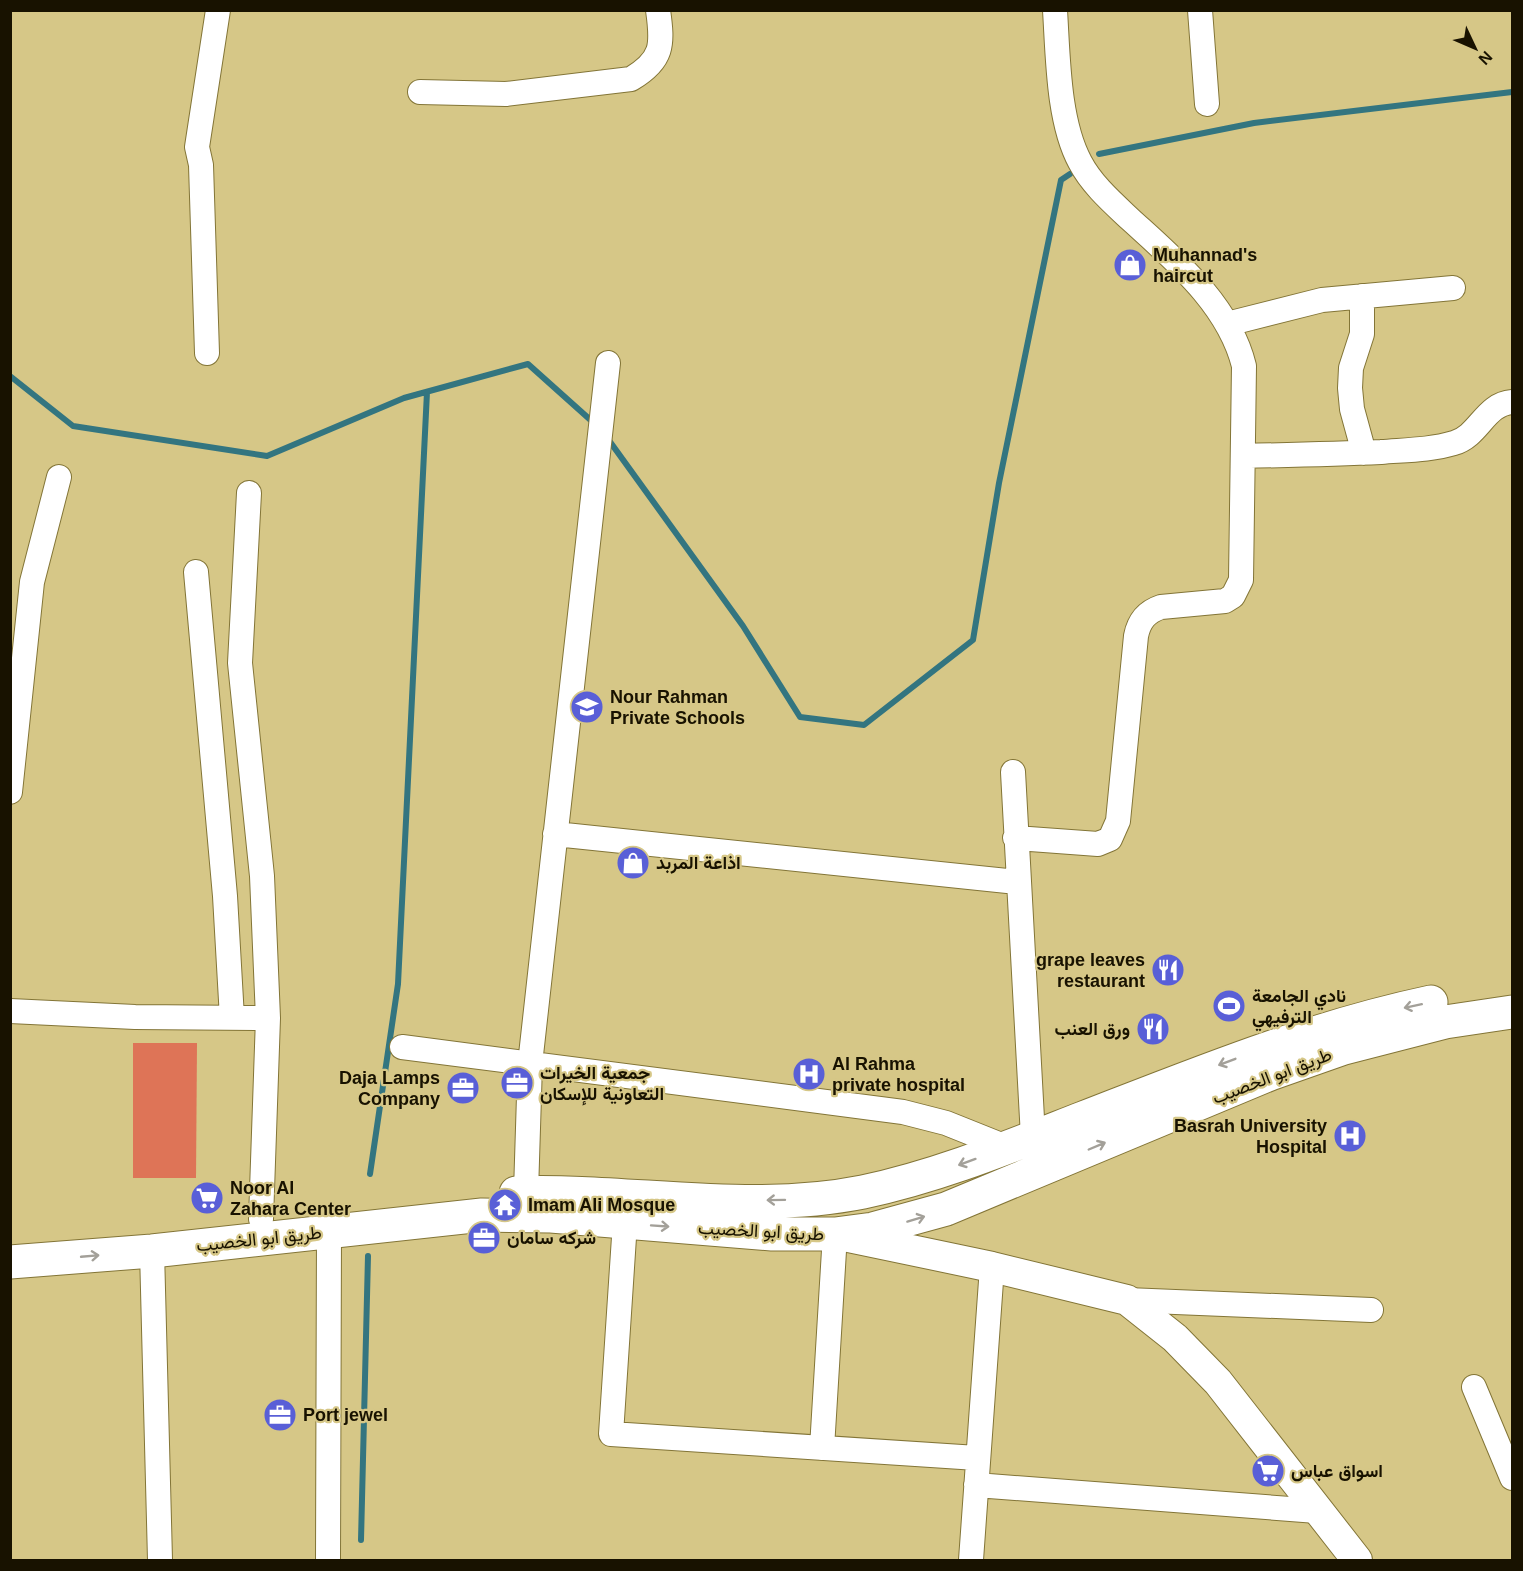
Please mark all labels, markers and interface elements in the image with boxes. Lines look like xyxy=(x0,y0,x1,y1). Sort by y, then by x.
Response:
north arrow xyxy=(1445,18,1505,78)
text: N xyxy=(1475,48,1496,68)
place label: Muhannad's haircut xyxy=(1153,245,1257,286)
shop icon: Muhannad's haircut xyxy=(1112,247,1148,283)
place label: Nour Rahman Private Schools xyxy=(610,687,745,728)
school or university icon: Nour Rahman Private Schools xyxy=(569,689,605,725)
shop icon: اذاعة المربد xyxy=(615,845,651,881)
place label: اذاعة المربد xyxy=(656,853,741,874)
place label: grape leaves restaurant xyxy=(1036,950,1145,991)
restaurant icon: grape leaves restaurant xyxy=(1150,952,1186,988)
place label: نادي الجامعة الترفيهي xyxy=(1252,986,1346,1032)
sports icon: نادي الجامعة الترفيهي xyxy=(1211,988,1247,1024)
one-way arrow xyxy=(1404,1001,1424,1012)
restaurant icon: ورق العنب xyxy=(1135,1011,1171,1047)
place label: ورق العنب xyxy=(1054,1019,1130,1040)
street label: طريق ابو الخصيب xyxy=(1210,1044,1335,1109)
place label: Al Rahma private hospital xyxy=(832,1054,965,1095)
hospital icon: Al Rahma private hospital xyxy=(791,1056,827,1092)
one-way arrow xyxy=(1218,1057,1237,1068)
place label: جمعية الخيرات التعاونية للإسكان xyxy=(540,1063,664,1106)
office icon: جمعية الخيرات التعاونية للإسكان xyxy=(499,1065,535,1101)
place label: Daja Lamps Company xyxy=(339,1068,440,1109)
office icon: Daja Lamps Company xyxy=(445,1070,481,1106)
place label: Basrah University Hospital xyxy=(1174,1116,1327,1157)
hospital icon: Basrah University Hospital xyxy=(1332,1118,1368,1154)
one-way arrow xyxy=(1087,1140,1106,1151)
one-way arrow xyxy=(958,1158,976,1169)
place label: Noor Al Zahara Center xyxy=(230,1178,351,1219)
supermarket icon: Noor Al Zahara Center xyxy=(189,1180,225,1216)
temple icon: Imam Ali Mosque xyxy=(487,1187,523,1223)
one-way arrow xyxy=(767,1194,787,1206)
place label: Imam Ali Mosque xyxy=(528,1195,675,1215)
one-way arrow xyxy=(906,1213,925,1224)
street label: طريق ابو الخصيب xyxy=(697,1218,824,1245)
office icon: شركه سامان xyxy=(466,1220,502,1256)
one-way arrow xyxy=(650,1220,670,1231)
street label: طريق ابو الخصيب xyxy=(195,1222,323,1257)
place label: شركه سامان xyxy=(507,1228,596,1249)
one-way arrow xyxy=(79,1250,99,1261)
office icon: Port jewel xyxy=(262,1397,298,1433)
place label: Port jewel xyxy=(303,1405,388,1425)
supermarket icon: اسواق عباس xyxy=(1250,1453,1286,1489)
place label: اسواق عباس xyxy=(1291,1461,1383,1482)

